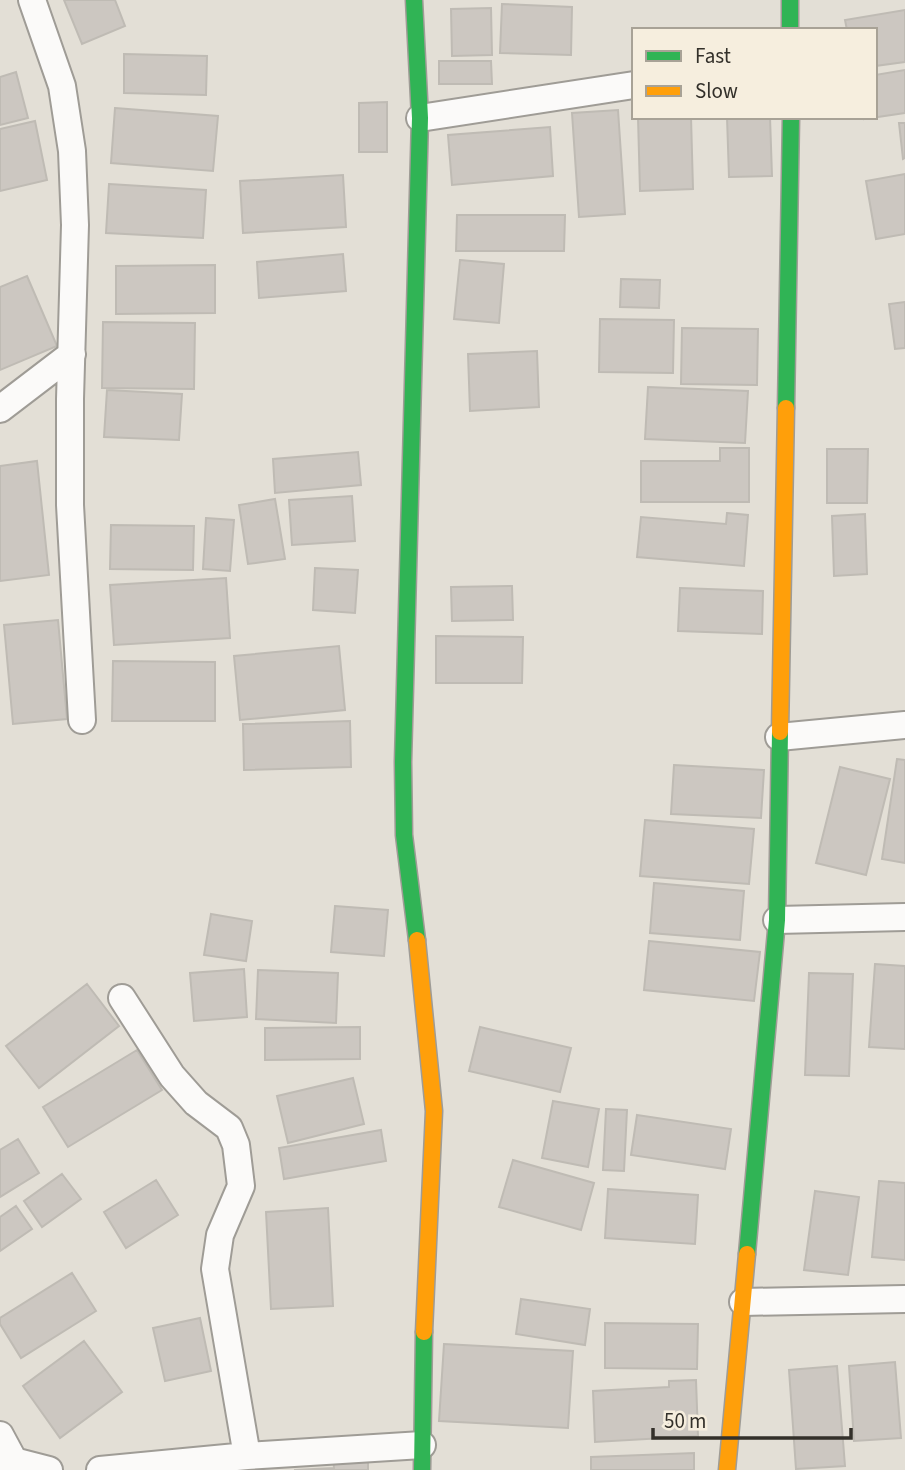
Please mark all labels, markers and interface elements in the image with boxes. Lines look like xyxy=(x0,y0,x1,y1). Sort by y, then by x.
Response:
legend xyxy=(632,28,877,119)
text: Fast xyxy=(695,41,731,71)
text: Slow xyxy=(695,76,738,106)
scale bar xyxy=(653,1396,851,1440)
text: 50 m xyxy=(664,1406,706,1436)

